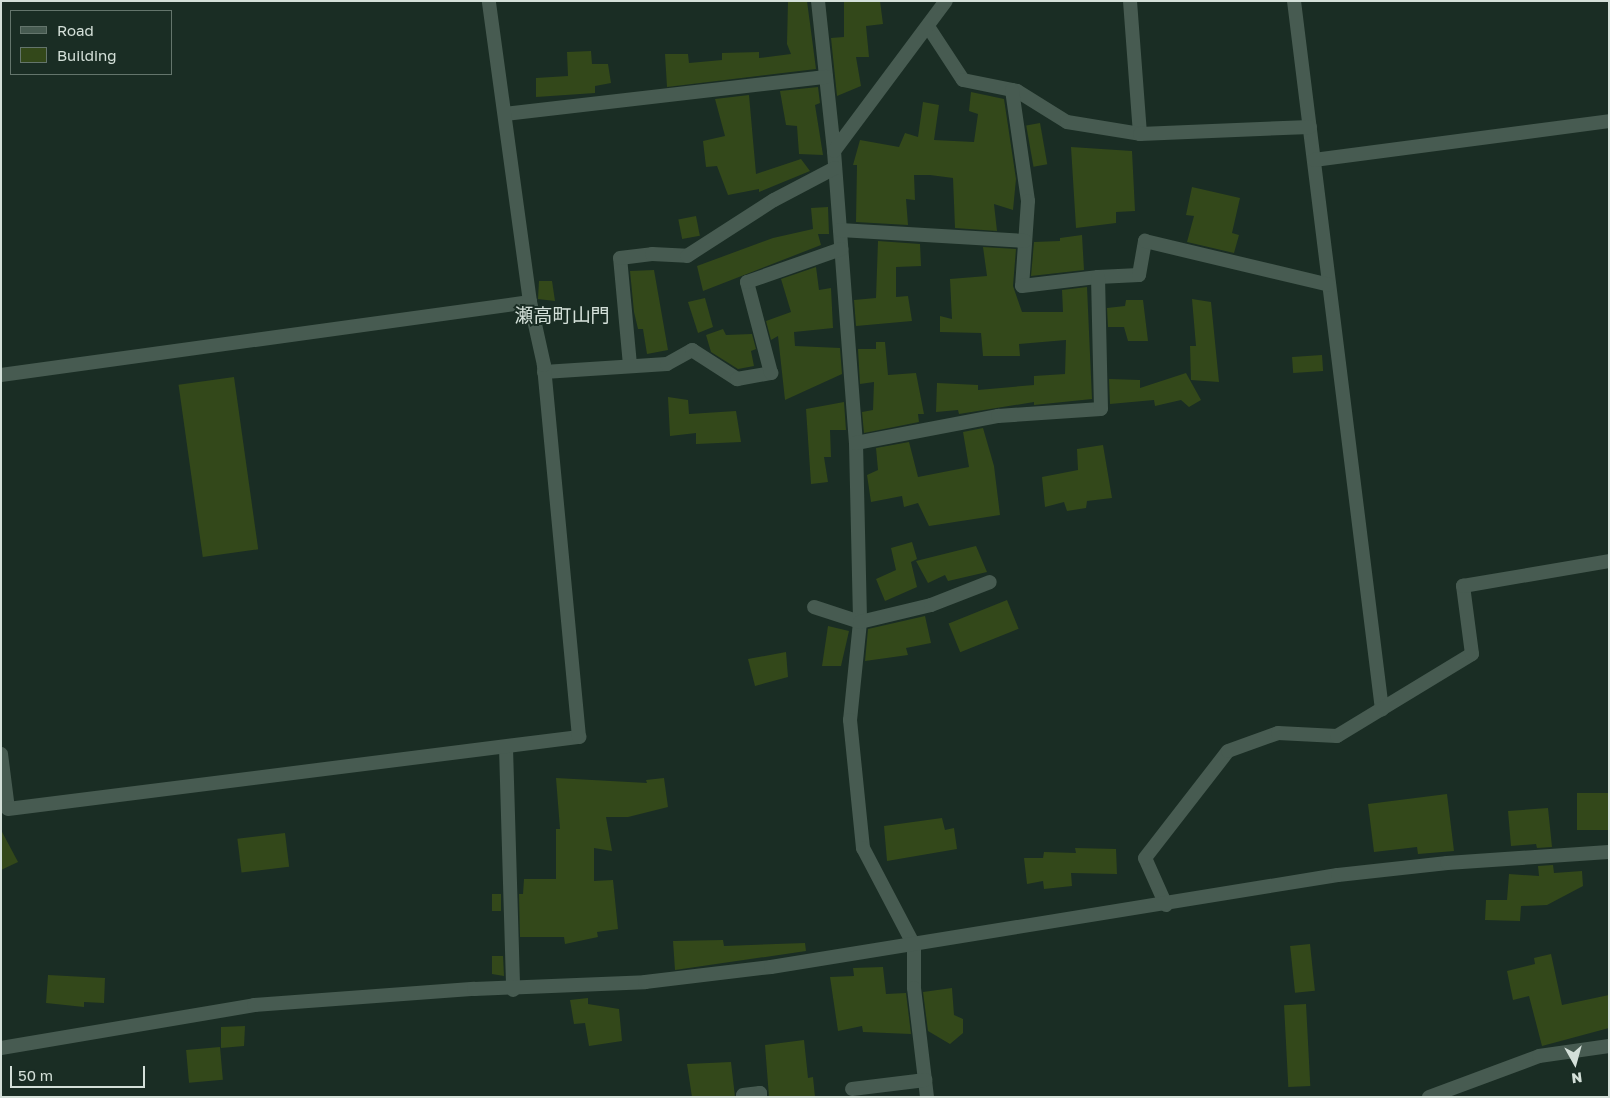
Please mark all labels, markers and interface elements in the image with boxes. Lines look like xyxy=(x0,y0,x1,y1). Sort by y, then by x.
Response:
legend xyxy=(10,10,172,75)
text: Road xyxy=(57,21,94,39)
text: Building xyxy=(57,46,117,64)
district label: 瀬高町山門 xyxy=(515,304,609,326)
north arrow xyxy=(1550,1038,1600,1088)
scale bar xyxy=(12,1056,148,1088)
text: 50 m xyxy=(18,1066,53,1084)
text: N xyxy=(1571,1069,1583,1087)

